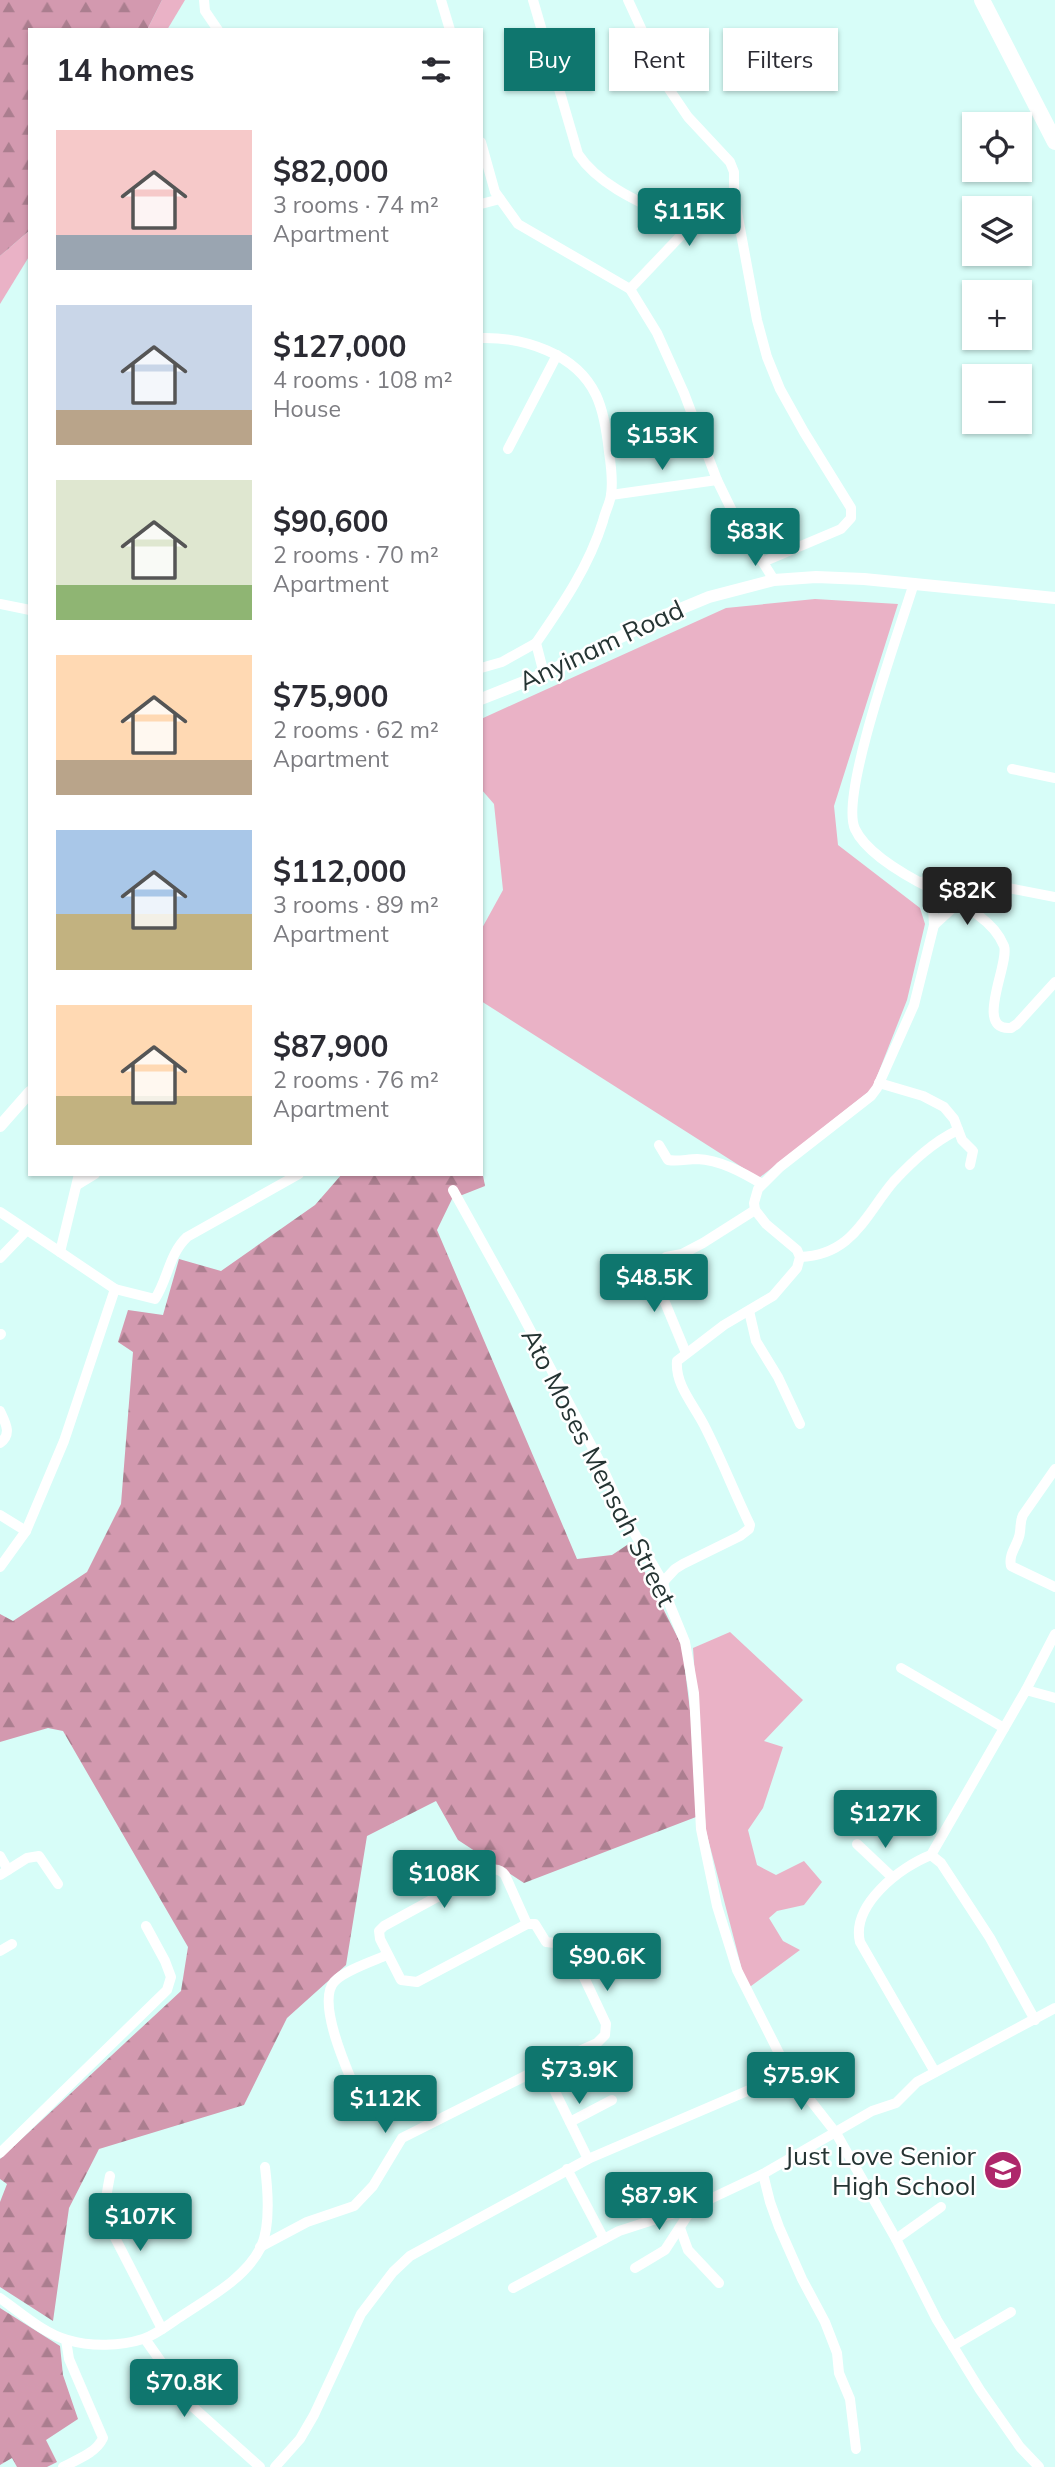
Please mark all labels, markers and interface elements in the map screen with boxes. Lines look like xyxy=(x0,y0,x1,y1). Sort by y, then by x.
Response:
chip: Buy xyxy=(504,28,595,91)
chip: Rent xyxy=(609,28,709,91)
chip: Filters xyxy=(723,28,838,91)
text: 14 homes xyxy=(56,51,195,89)
icon: filters xyxy=(417,51,455,89)
map controls xyxy=(962,112,1032,434)
button: locate xyxy=(962,112,1032,182)
text: $82,000 xyxy=(273,152,388,190)
icon: home xyxy=(112,158,196,242)
pin: $115K xyxy=(640,188,738,248)
text: 3 rooms · 74 m² xyxy=(273,190,439,219)
text: $115K xyxy=(654,196,724,225)
button: layers xyxy=(962,196,1032,266)
text: Apartment xyxy=(273,219,389,248)
button: + xyxy=(962,280,1032,350)
text: $127,000 xyxy=(273,327,406,365)
icon: home xyxy=(112,333,196,417)
button: − xyxy=(962,364,1032,434)
text: 4 rooms · 108 m² xyxy=(273,365,453,394)
text: House xyxy=(273,394,341,423)
pin: $153K xyxy=(613,412,711,472)
text: $153K xyxy=(627,420,697,449)
text: $90,600 xyxy=(273,502,388,540)
icon: home xyxy=(112,508,196,592)
pin: $83K xyxy=(714,508,796,568)
text: $83K xyxy=(727,516,783,545)
text: 2 rooms · 70 m² xyxy=(273,540,439,569)
text: Apartment xyxy=(273,569,389,598)
street label: Anyinam Road xyxy=(513,592,689,698)
text: $75,900 xyxy=(273,677,388,715)
icon: home xyxy=(112,683,196,767)
text: 2 rooms · 62 m² xyxy=(273,715,439,744)
text: Apartment xyxy=(273,744,389,773)
text: $112,000 xyxy=(273,852,406,890)
icon: home xyxy=(112,858,196,942)
pin: $82K xyxy=(926,867,1008,927)
text: $82K xyxy=(939,875,995,904)
text: 3 rooms · 89 m² xyxy=(273,890,439,919)
text: Apartment xyxy=(273,919,389,948)
text: $87,900 xyxy=(273,1027,388,1065)
icon: home xyxy=(112,1033,196,1117)
text: 2 rooms · 76 m² xyxy=(273,1065,439,1094)
text: Apartment xyxy=(273,1094,389,1123)
pin: $48.5K xyxy=(597,1254,711,1314)
text: $48.5K xyxy=(616,1262,692,1291)
street label: Ato Moses Mensah Street xyxy=(515,1323,683,1611)
pin: $127K xyxy=(836,1790,934,1850)
text: $127K xyxy=(850,1798,920,1827)
pin: $108K xyxy=(395,1850,493,1910)
text: $108K xyxy=(409,1858,479,1887)
pin: $90.6K xyxy=(550,1934,664,1993)
text: $90.6K xyxy=(569,1941,645,1970)
pin: $73.9K xyxy=(522,2046,636,2106)
pin: $75.9K xyxy=(744,2052,858,2112)
text: $73.9K xyxy=(541,2054,617,2083)
text: $75.9K xyxy=(763,2060,839,2089)
pin: $112K xyxy=(336,2076,434,2135)
text: $112K xyxy=(350,2083,420,2112)
place label: Just Love Senior High School xyxy=(785,2139,977,2202)
school or university icon: Just Love Senior High School xyxy=(982,2149,1024,2191)
pin: $87.9K xyxy=(602,2172,716,2232)
text: $87.9K xyxy=(621,2180,697,2209)
pin: $107K xyxy=(91,2194,189,2253)
text: $107K xyxy=(105,2201,175,2230)
pin: $70.8K xyxy=(127,2360,241,2419)
text: $70.8K xyxy=(146,2367,222,2396)

